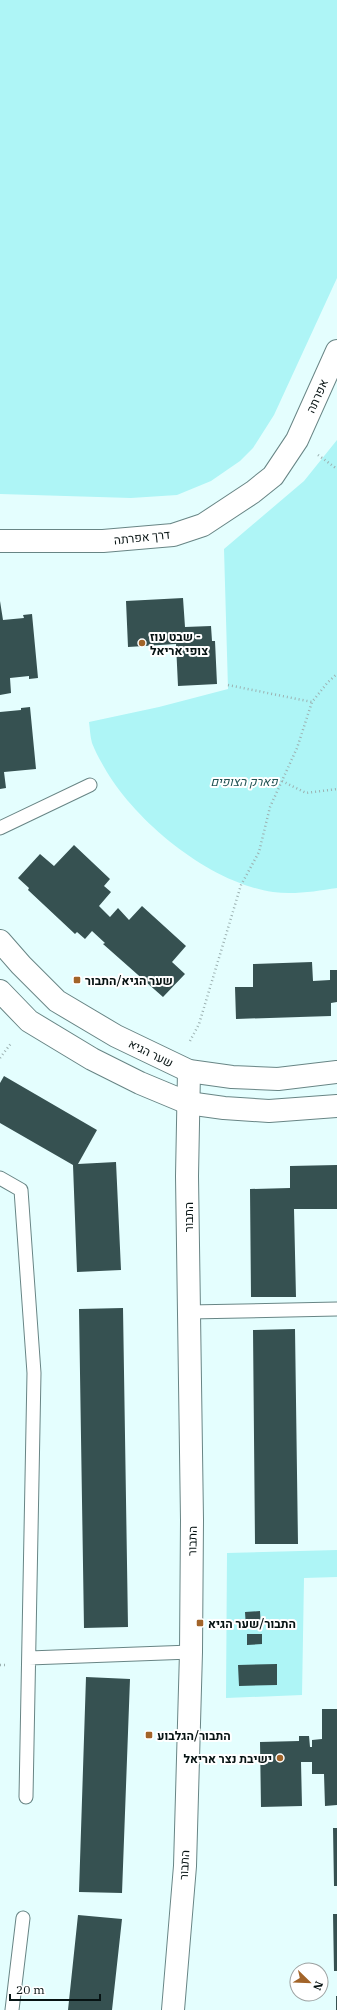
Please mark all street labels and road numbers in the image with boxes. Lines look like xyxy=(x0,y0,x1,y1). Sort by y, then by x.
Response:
street label: אפרתה xyxy=(303,376,331,415)
street label: דרך אפרתה xyxy=(113,527,171,547)
street label: שער הגיא xyxy=(126,1036,176,1070)
street label: התבור xyxy=(181,1202,196,1232)
street label: התבור xyxy=(184,1526,200,1556)
street label: התבור xyxy=(176,1849,192,1881)

